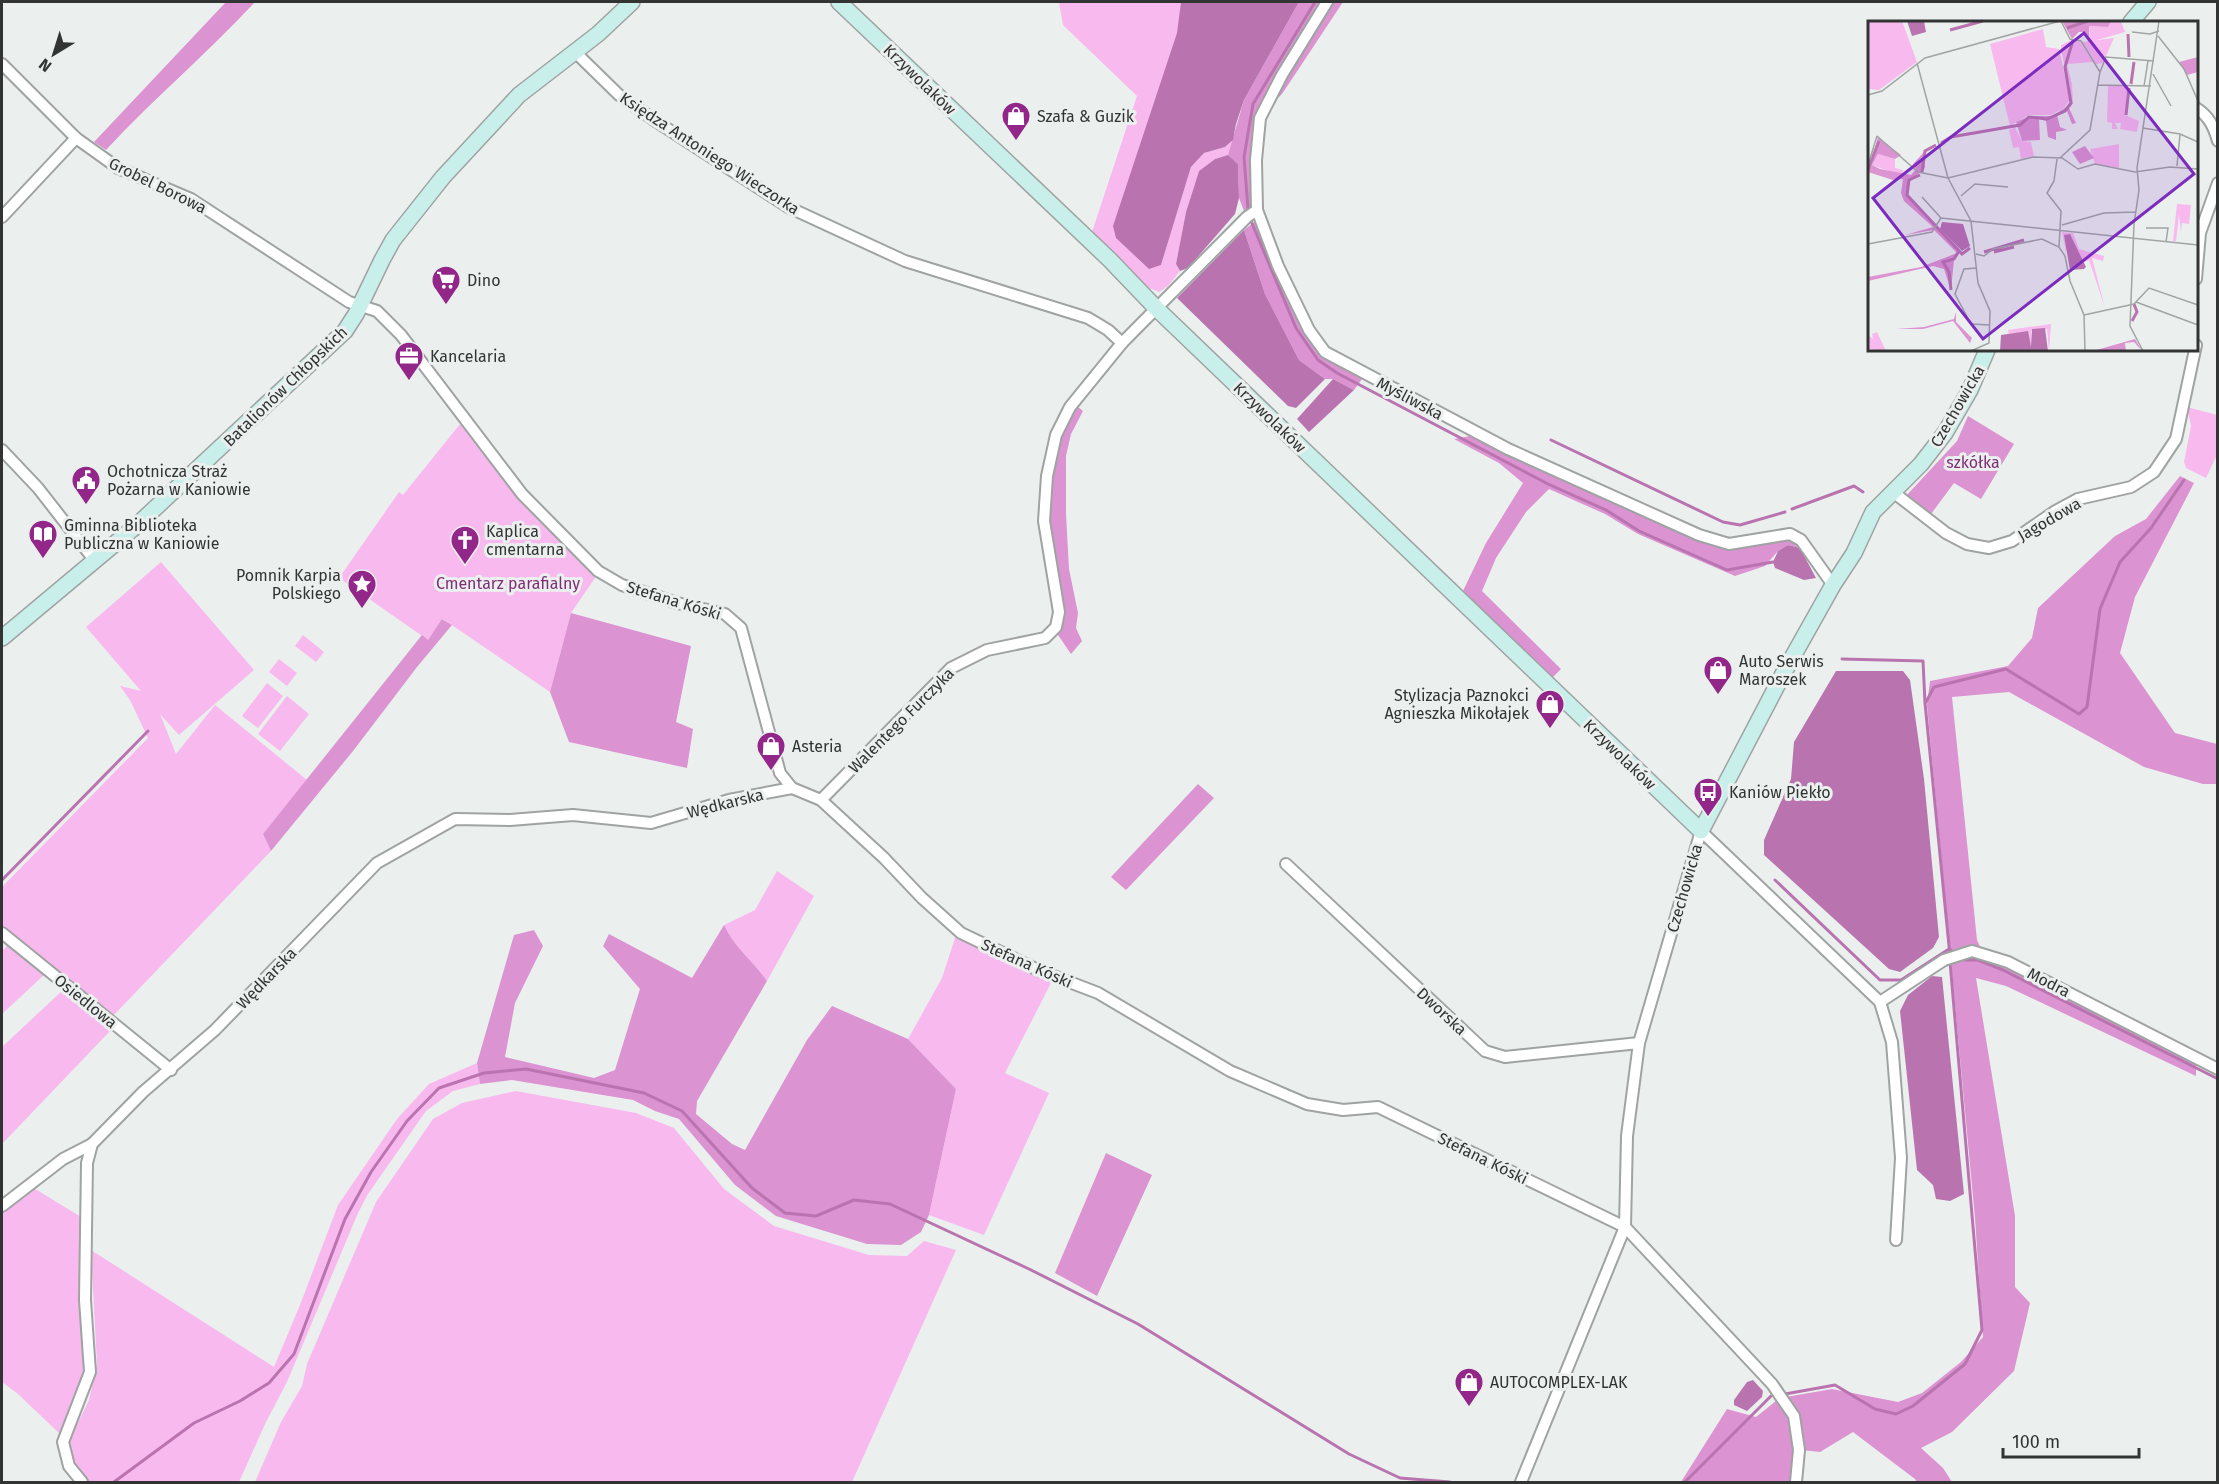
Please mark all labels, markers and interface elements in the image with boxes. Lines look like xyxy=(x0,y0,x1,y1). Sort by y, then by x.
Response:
inset map xyxy=(1868,21,2198,351)
north arrow xyxy=(24,24,84,84)
street label: Krzywolaków xyxy=(879,40,960,119)
text: N xyxy=(35,55,55,76)
street label: Księdza Antoniego Wieczorka xyxy=(616,88,803,219)
shop icon: Szafa & Guzik xyxy=(1000,100,1032,142)
place label: Szafa & Guzik xyxy=(1037,107,1135,126)
street label: Grobel Borowa xyxy=(106,154,210,217)
supermarket icon: Dino xyxy=(430,264,462,306)
place label: Dino xyxy=(467,271,501,290)
street label: Batalionów Chłopskich xyxy=(220,322,351,450)
office icon: Kancelaria xyxy=(393,340,425,382)
place label: Kancelaria xyxy=(430,347,506,366)
street label: Czechowicka xyxy=(1926,362,1988,450)
street label: Myśliwska xyxy=(1373,373,1446,424)
street label: Krzywolaków xyxy=(1229,378,1310,457)
park label: szkółka xyxy=(1946,453,2000,472)
place label: Ochotnicza Straż Pożarna w Kaniowie xyxy=(107,462,251,499)
public building icon: Ochotnicza Straż Pożarna w Kaniowie xyxy=(70,464,102,506)
street label: Jagodowa xyxy=(2014,494,2084,545)
place label: Gminna Biblioteka Publiczna w Kaniowie xyxy=(64,516,220,553)
library icon: Gminna Biblioteka Publiczna w Kaniowie xyxy=(27,518,59,560)
place label: Kaplica cmentarna xyxy=(486,522,564,559)
church icon: Kaplica cmentarna xyxy=(449,524,481,566)
place label: Pomnik Karpia Polskiego xyxy=(236,566,341,603)
place icon: Pomnik Karpia Polskiego xyxy=(346,568,378,610)
park label: Cmentarz parafialny xyxy=(436,574,580,593)
street label: Stefana Kóski xyxy=(624,577,723,624)
place label: Auto Serwis Maroszek xyxy=(1739,652,1824,689)
shop icon: Auto Serwis Maroszek xyxy=(1702,654,1734,696)
street label: Walentego Furczyka xyxy=(845,664,958,777)
place label: Stylizacja Paznokci Agnieszka Mikołajek xyxy=(1384,686,1530,723)
shop icon: Stylizacja Paznokci Agnieszka Mikołajek xyxy=(1534,688,1566,730)
street label: Krzywolaków xyxy=(1579,715,1660,794)
shop icon: Asteria xyxy=(755,730,787,772)
place label: Asteria xyxy=(792,737,842,756)
bus stop icon: Kaniów Piekło xyxy=(1692,776,1724,818)
place label: Kaniów Piekło xyxy=(1729,783,1831,802)
street label: Wędkarska xyxy=(685,785,765,822)
street label: Czechowicka xyxy=(1663,842,1706,935)
street label: Stefana Kóski xyxy=(978,935,1075,992)
street label: Wędkarska xyxy=(232,944,300,1013)
street label: Modra xyxy=(2024,964,2073,1001)
street label: Osiedlowa xyxy=(50,970,121,1032)
street label: Dworska xyxy=(1413,984,1471,1039)
street label: Stefana Kóski xyxy=(1435,1128,1531,1188)
shop icon: AUTOCOMPLEX-LAK xyxy=(1453,1366,1485,1408)
place label: AUTOCOMPLEX-LAK xyxy=(1490,1373,1628,1392)
scale bar xyxy=(2003,1421,2140,1459)
text: 100 m xyxy=(2012,1431,2060,1453)

